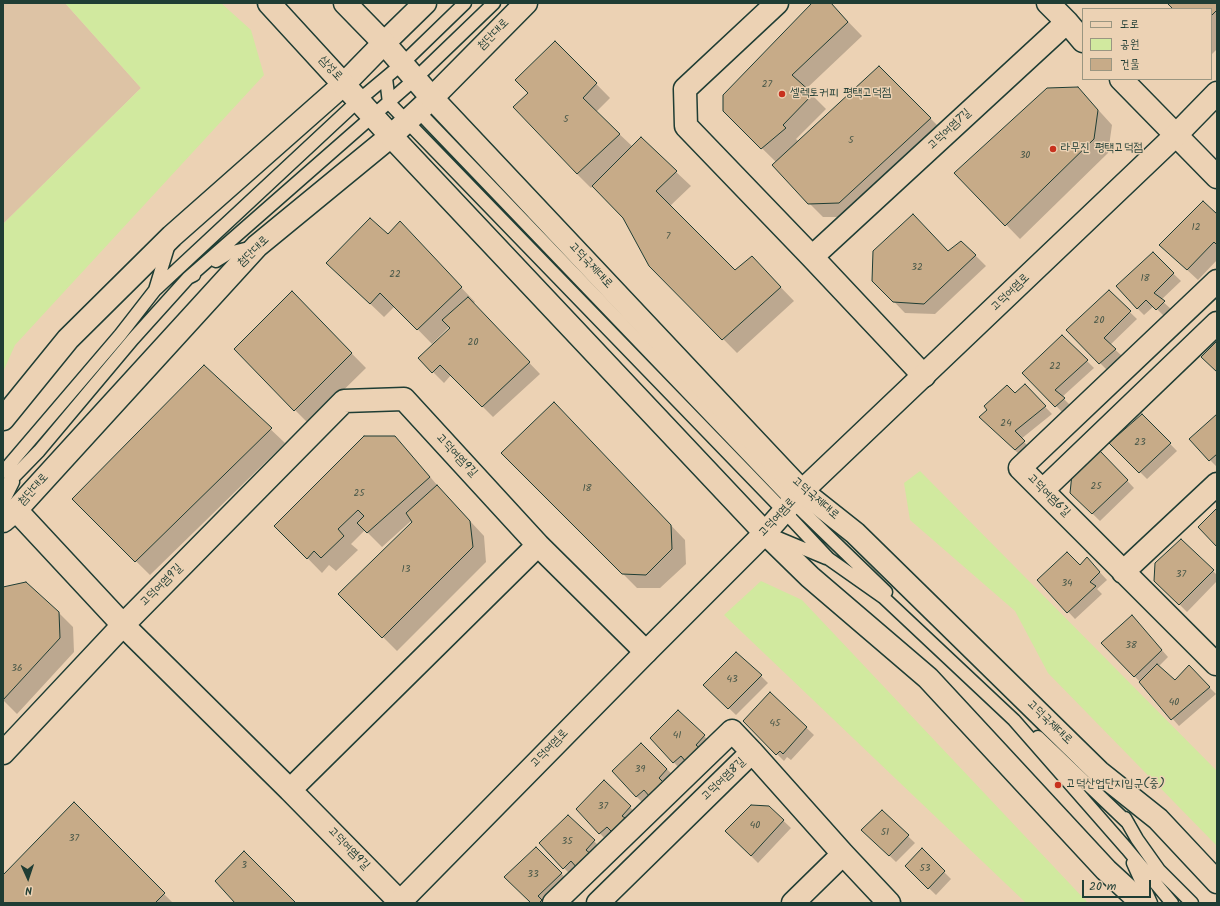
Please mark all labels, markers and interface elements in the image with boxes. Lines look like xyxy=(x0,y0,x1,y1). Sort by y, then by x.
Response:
legend xyxy=(1082,8,1212,80)
text: 도로 xyxy=(1120,15,1139,34)
street label: 첨단대로 xyxy=(475,16,513,54)
text: 공원 xyxy=(1120,35,1139,54)
street label: 삼성로 xyxy=(315,53,345,85)
text: 건물 xyxy=(1120,55,1139,74)
house number: 27 xyxy=(762,79,772,91)
place label: 셀렉토커피 평택고덕점 xyxy=(790,87,891,101)
marker: 셀렉토커피 평택고덕점 xyxy=(777,89,787,99)
street label: 고덕여염7길 xyxy=(925,106,975,154)
house number: 5 xyxy=(563,114,569,126)
house number: 5 xyxy=(848,135,854,147)
place label: 라무진 평택고덕점 xyxy=(1061,142,1143,156)
marker: 라무진 평택고덕점 xyxy=(1048,144,1058,154)
house number: 30 xyxy=(1020,150,1030,162)
house number: 12 xyxy=(1192,222,1200,234)
house number: 7 xyxy=(666,231,670,243)
street label: 첨단대로 xyxy=(235,233,273,271)
street label: 고덕국제대로 xyxy=(565,240,615,292)
house number: 32 xyxy=(911,262,923,274)
house number: 22 xyxy=(389,269,401,281)
street label: 고덕여염로 xyxy=(989,271,1033,315)
house number: 18 xyxy=(1140,273,1150,285)
house number: 20 xyxy=(1094,315,1104,327)
house number: 20 xyxy=(468,337,478,349)
house number: 22 xyxy=(1049,361,1061,373)
house number: 24 xyxy=(1000,418,1012,430)
street label: 고덕여염9길 xyxy=(432,431,480,481)
house number: 23 xyxy=(1134,437,1146,449)
street label: 첨단대로 xyxy=(16,471,52,509)
street label: 고덕여염6길 xyxy=(1023,471,1073,521)
street label: 고덕국제대로 xyxy=(788,475,842,523)
house number: 25 xyxy=(1090,481,1102,493)
house number: 18 xyxy=(582,483,592,495)
house number: 25 xyxy=(353,488,365,500)
street label: 고덕여염로 xyxy=(756,495,800,541)
street label: 고덕여염9길 xyxy=(138,562,186,610)
house number: 13 xyxy=(402,564,410,576)
house number: 37 xyxy=(1176,569,1186,581)
house number: 34 xyxy=(1061,578,1073,590)
house number: 38 xyxy=(1125,640,1137,652)
house number: 36 xyxy=(11,663,23,675)
house number: 43 xyxy=(726,674,738,686)
house number: 40 xyxy=(1169,697,1179,709)
street label: 고덕국제대로 xyxy=(1023,698,1075,748)
house number: 45 xyxy=(770,718,780,730)
street label: 고덕여염로 xyxy=(528,727,572,771)
house number: 41 xyxy=(673,730,681,742)
street label: 고덕여염8길 xyxy=(699,756,749,804)
house number: 39 xyxy=(635,764,645,776)
place label: 고덕산업단지입구(중) xyxy=(1066,778,1165,792)
marker: 고덕산업단지입구(중) xyxy=(1053,780,1063,790)
house number: 37 xyxy=(598,801,608,813)
house number: 40 xyxy=(750,820,760,832)
street label: 고덕여염9길 xyxy=(324,825,372,873)
house number: 51 xyxy=(881,827,889,839)
house number: 37 xyxy=(69,833,79,845)
house number: 35 xyxy=(561,836,573,848)
north arrow xyxy=(8,858,48,898)
house number: 3 xyxy=(241,860,247,872)
house number: 53 xyxy=(919,863,931,875)
house number: 33 xyxy=(527,869,539,881)
scale bar xyxy=(1084,872,1153,898)
text: 20 m xyxy=(1089,877,1116,896)
text: N xyxy=(25,881,33,899)

